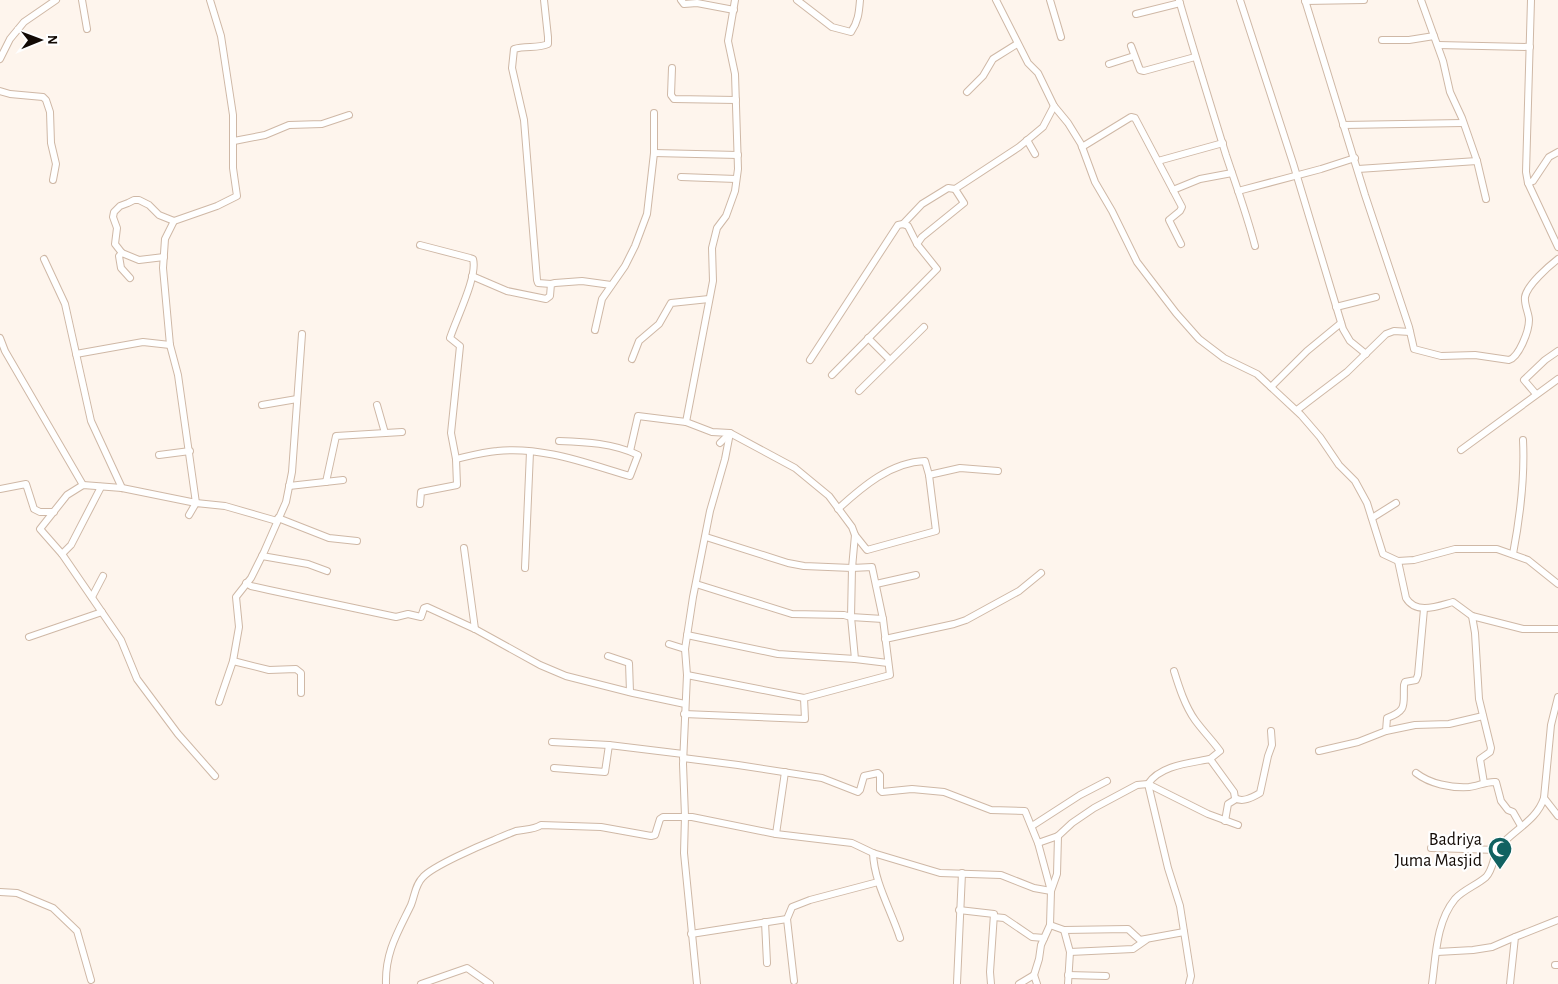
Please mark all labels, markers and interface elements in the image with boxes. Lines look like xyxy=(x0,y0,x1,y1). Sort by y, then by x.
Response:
north arrow xyxy=(15,15,65,65)
text: N xyxy=(45,35,59,45)
place label: Badriya Juma Masjid xyxy=(1394,831,1482,870)
mosque icon: Badriya Juma Masjid xyxy=(1487,836,1513,870)

